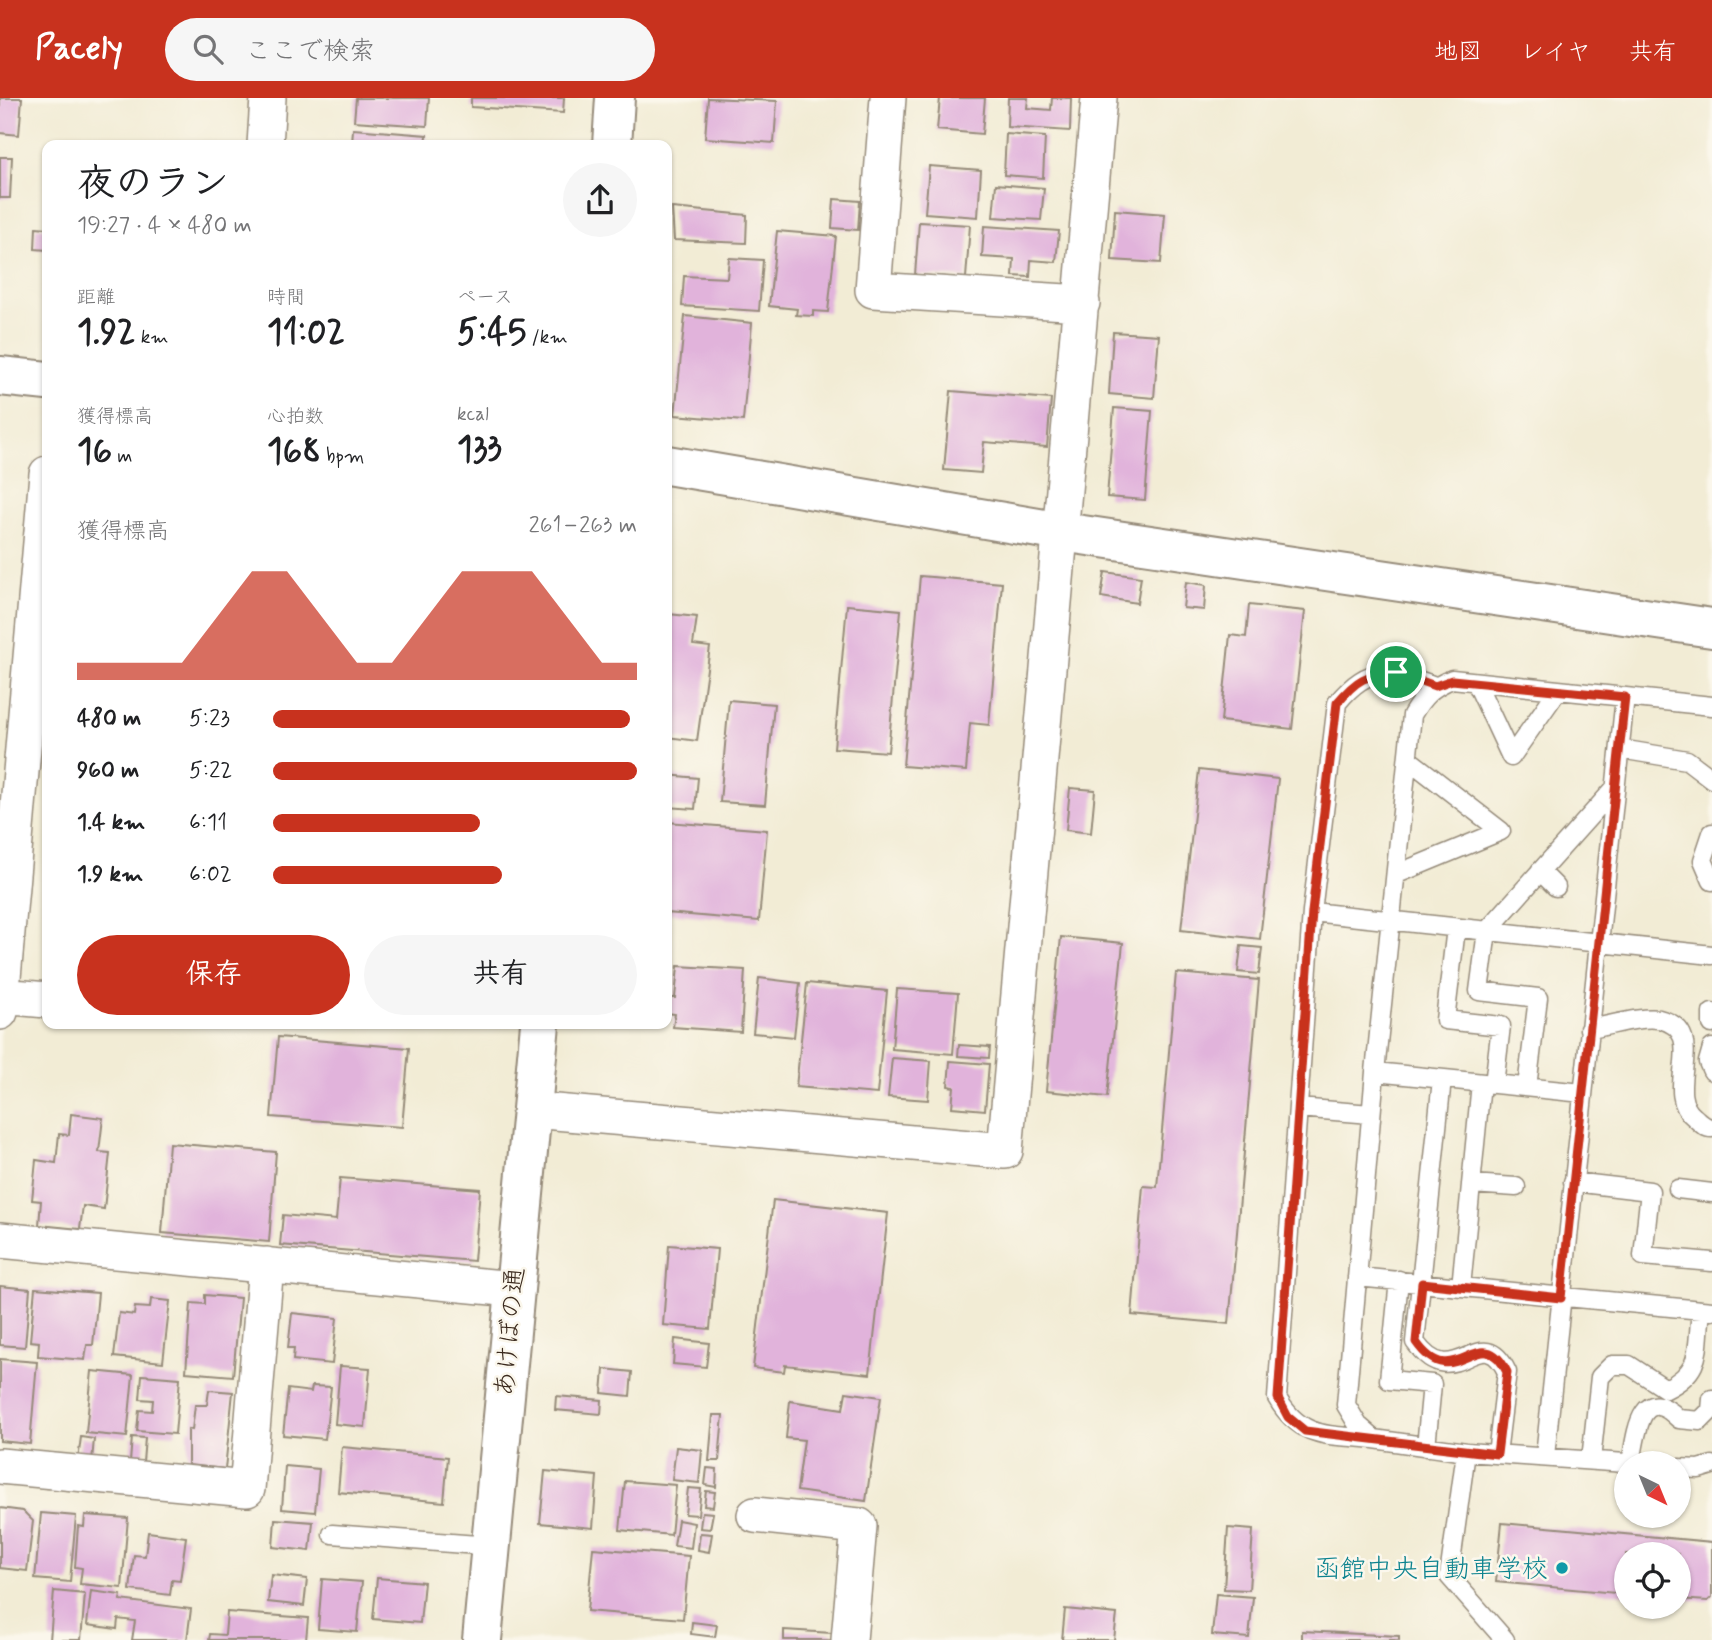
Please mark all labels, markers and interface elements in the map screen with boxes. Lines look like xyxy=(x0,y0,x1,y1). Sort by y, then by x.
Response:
search box xyxy=(165,18,655,81)
text: Pacely xyxy=(35,27,123,71)
icon: search xyxy=(189,30,227,68)
text: ここで検索 xyxy=(245,35,375,69)
text: 地図 xyxy=(1434,37,1482,68)
text: レイヤ xyxy=(1520,37,1591,68)
text: 共有 xyxy=(1629,37,1677,68)
text: 夜のラン xyxy=(77,160,229,209)
button: share xyxy=(563,163,637,237)
text: 19:27 · 4 × 480 m xyxy=(77,211,252,241)
text: 距離 xyxy=(77,285,115,310)
text: 時間 xyxy=(267,285,305,310)
text: ペース xyxy=(457,285,513,310)
text: 1.92 xyxy=(77,310,136,356)
text: 11:02 xyxy=(267,310,345,356)
text: 5:45 xyxy=(457,310,526,356)
text: km xyxy=(136,325,168,350)
text: /km xyxy=(526,325,568,350)
text: kcal xyxy=(457,402,489,427)
text: 獲得標高 xyxy=(77,404,153,429)
text: 心拍数 xyxy=(267,404,324,429)
text: 133 xyxy=(457,427,502,473)
text: 16 xyxy=(77,429,112,475)
text: 168 xyxy=(267,429,321,475)
text: m xyxy=(112,444,132,469)
text: bpm xyxy=(321,444,364,469)
text: 261–263 m xyxy=(528,511,637,541)
text: 獲得標高 xyxy=(77,517,169,547)
pin xyxy=(1366,642,1426,702)
icon: arrive xyxy=(1377,653,1415,691)
text: 480 m xyxy=(77,704,141,734)
text: 5:23 xyxy=(189,704,230,734)
text: 960 m xyxy=(77,756,139,786)
text: 5:22 xyxy=(189,756,232,786)
text: 1.4 km xyxy=(77,808,145,838)
text: 6:11 xyxy=(189,808,227,838)
text: 1.9 km xyxy=(77,860,143,890)
text: 6:02 xyxy=(189,860,232,890)
button: 保存 xyxy=(77,935,350,1015)
button: 共有 xyxy=(364,935,637,1015)
street label: あけぼの通 xyxy=(488,1266,534,1398)
north arrow xyxy=(1614,1451,1690,1528)
map controls xyxy=(1614,1451,1691,1619)
button: locate xyxy=(1614,1542,1691,1619)
place label: 函館中央自動車学校 xyxy=(1314,1553,1548,1587)
marker: 函館中央自動車学校 xyxy=(1554,1560,1570,1576)

